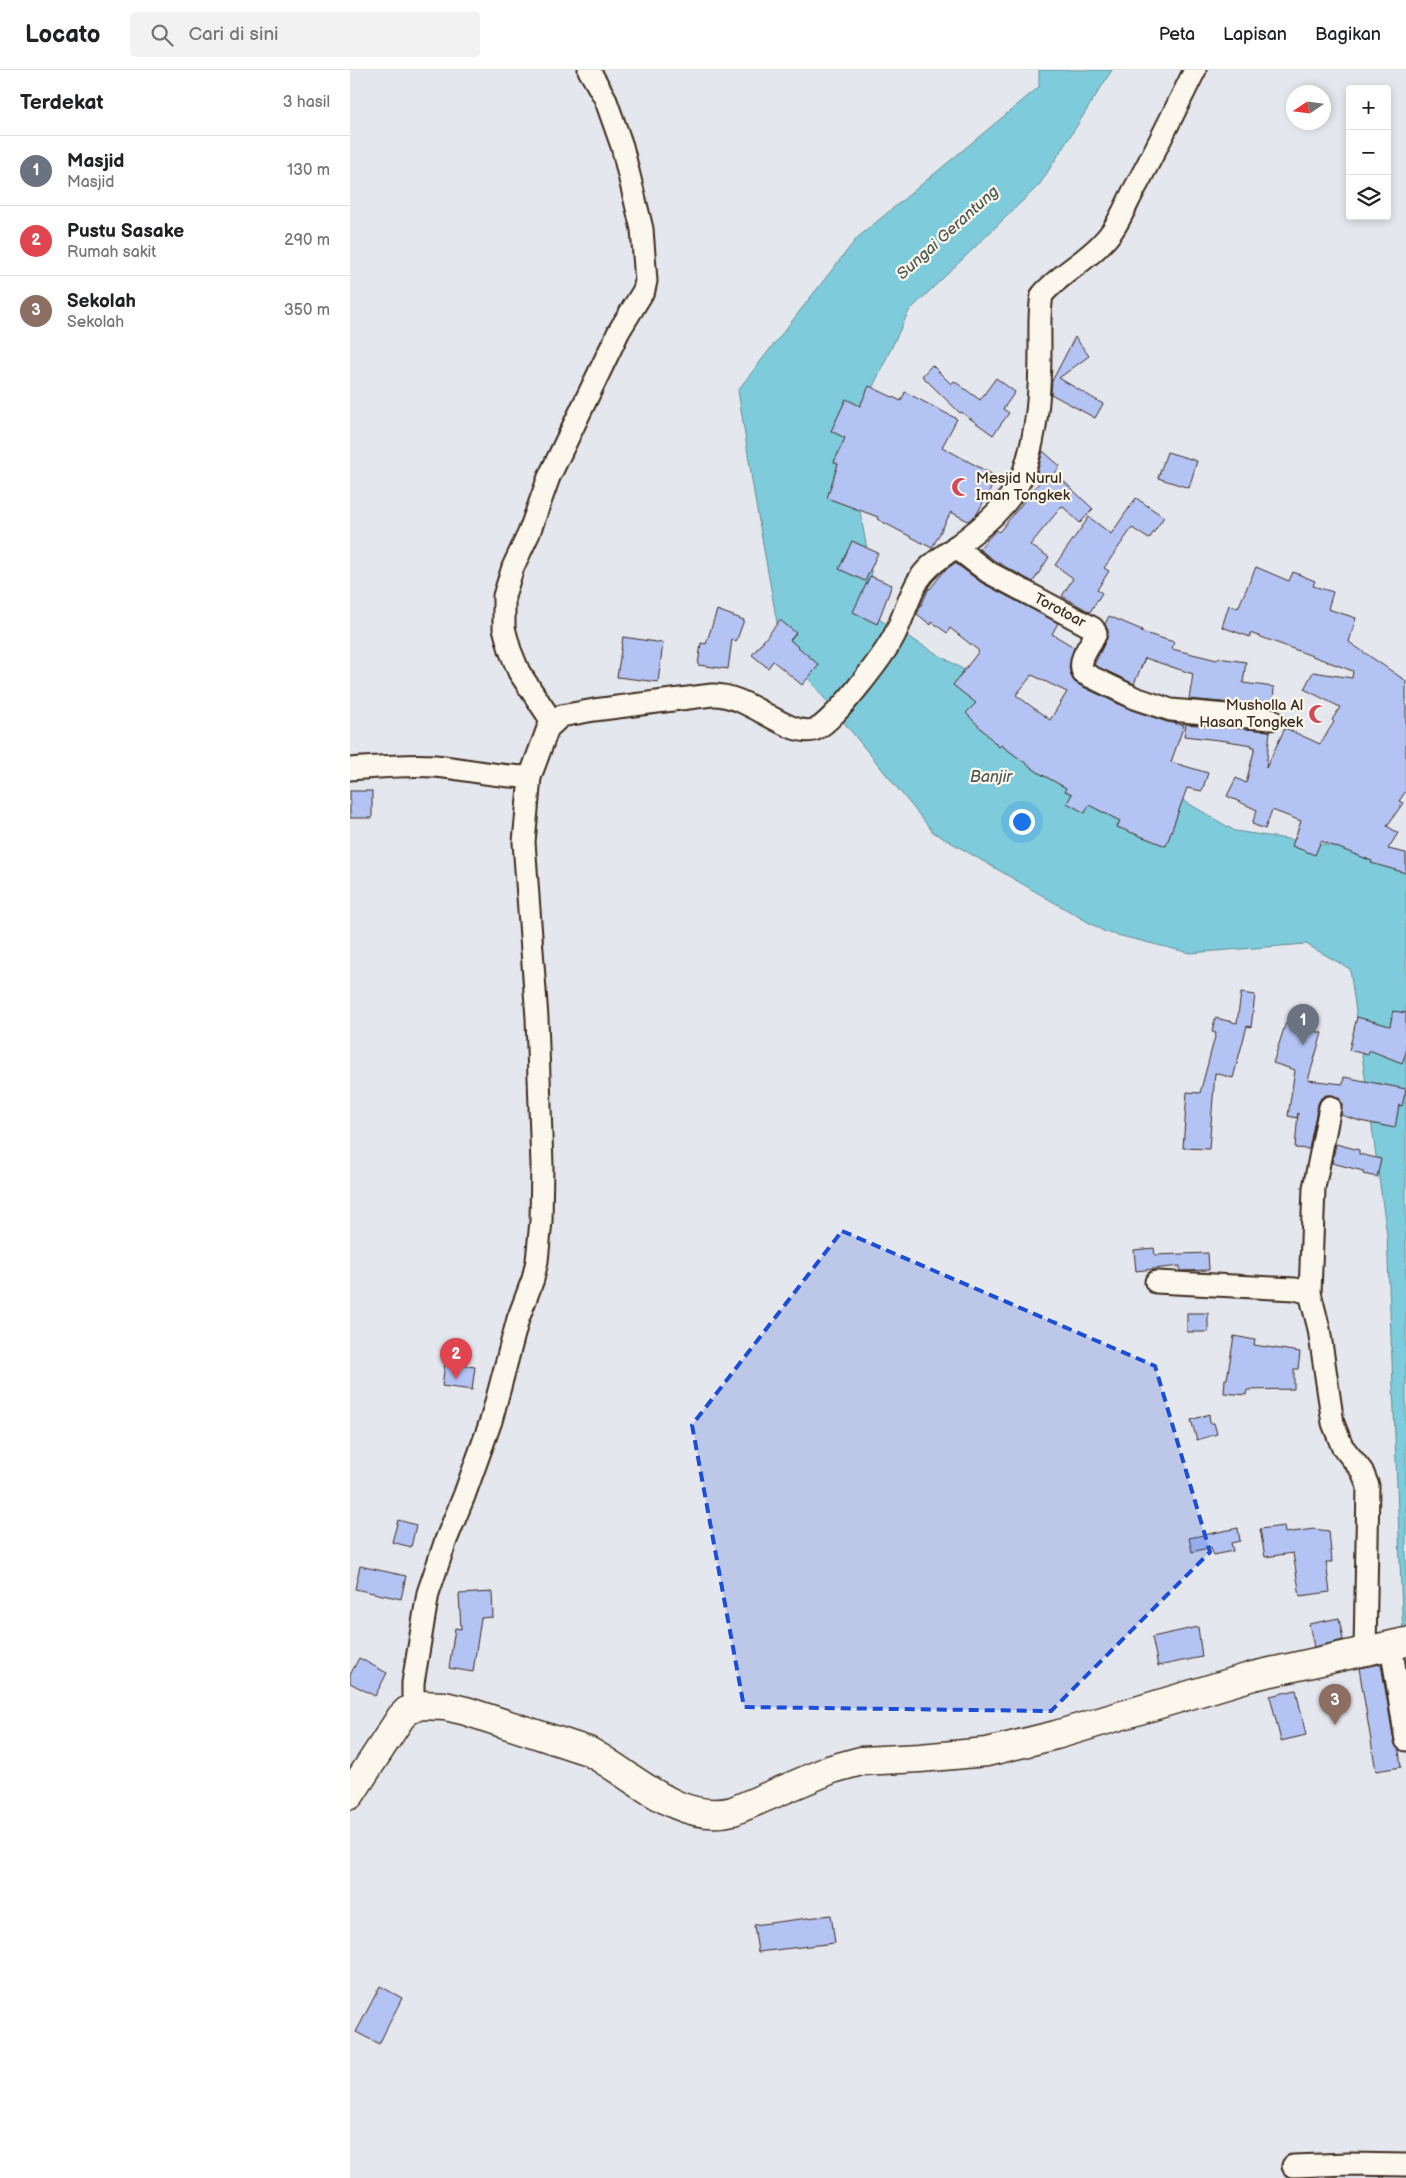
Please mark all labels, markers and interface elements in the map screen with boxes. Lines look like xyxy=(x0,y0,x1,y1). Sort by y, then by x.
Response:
search box xyxy=(130,12,480,57)
text: Locato xyxy=(25,20,100,49)
icon: search xyxy=(148,21,176,49)
text: Cari di sini xyxy=(188,23,279,46)
text: Peta xyxy=(1159,24,1195,45)
text: Lapisan xyxy=(1223,24,1287,45)
text: Bagikan xyxy=(1315,24,1381,45)
north arrow xyxy=(1286,85,1331,130)
map controls xyxy=(1346,85,1391,220)
button: + xyxy=(1346,85,1391,130)
text: Terdekat xyxy=(20,90,104,115)
text: 3 hasil xyxy=(283,93,330,112)
button: − xyxy=(1346,130,1391,175)
text: Masjid xyxy=(67,150,124,173)
text: 1 xyxy=(33,161,39,180)
text: 130 m xyxy=(287,161,330,180)
text: Masjid xyxy=(67,173,115,192)
button: layers xyxy=(1346,175,1391,220)
water label: Sungai Gerantung xyxy=(893,182,1003,284)
text: Pustu Sasake xyxy=(67,220,184,243)
text: 2 xyxy=(31,231,41,250)
text: 290 m xyxy=(284,231,330,250)
text: Rumah sakit xyxy=(67,243,156,262)
text: Sekolah xyxy=(67,290,136,313)
text: 3 xyxy=(31,301,41,320)
text: 350 m xyxy=(284,301,330,320)
text: Sekolah xyxy=(67,313,124,332)
place label: Mesjid Nurul Iman Tongkek xyxy=(976,469,1071,505)
mosque icon: Mesjid Nurul Iman Tongkek xyxy=(950,476,972,498)
street label: Torotoar xyxy=(1031,589,1089,632)
place label: Musholla Al Hasan Tongkek xyxy=(1199,696,1304,732)
mosque icon: Musholla Al Hasan Tongkek xyxy=(1307,703,1329,725)
water label: Banjir xyxy=(970,768,1013,787)
your location xyxy=(1009,809,1035,835)
pin: 1 xyxy=(1287,1004,1319,1045)
pin: 2 xyxy=(440,1338,472,1379)
pin: 3 xyxy=(1319,1684,1351,1725)

